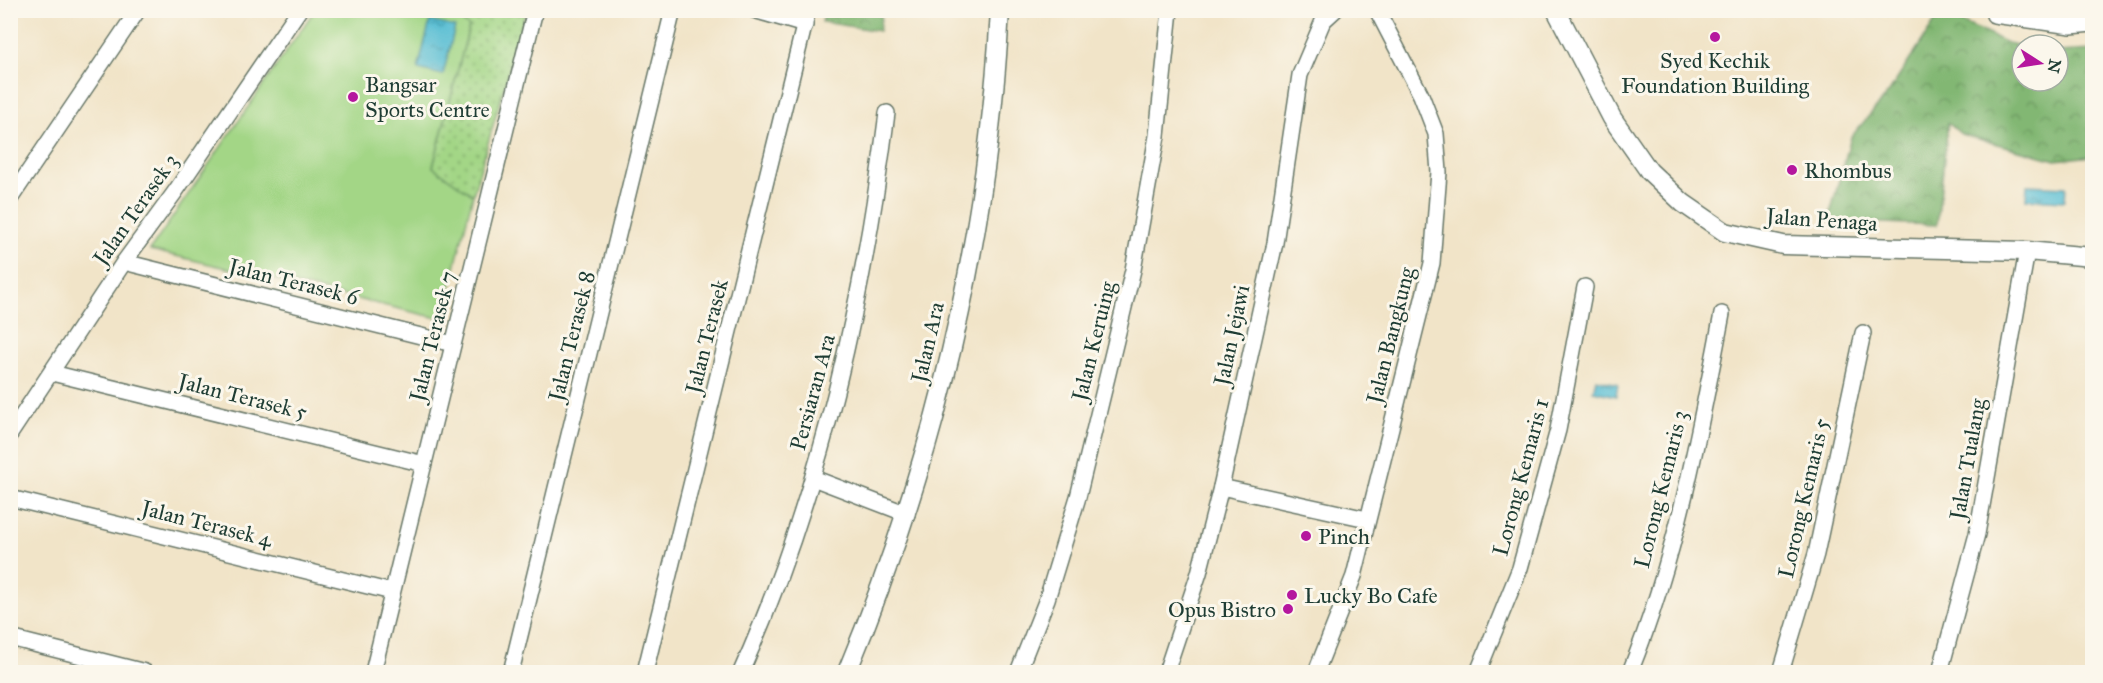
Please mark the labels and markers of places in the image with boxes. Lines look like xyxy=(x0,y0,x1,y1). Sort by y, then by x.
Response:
marker: Syed Kechik Foundation Building xyxy=(1708,30,1722,44)
place label: Syed Kechik Foundation Building xyxy=(1621,47,1810,99)
place label: Bangsar Sports Centre xyxy=(365,71,490,123)
marker: Bangsar Sports Centre xyxy=(346,90,360,104)
place label: Rhombus xyxy=(1804,157,1892,184)
marker: Rhombus xyxy=(1785,163,1799,177)
place label: Pinch xyxy=(1318,523,1370,550)
marker: Pinch xyxy=(1299,529,1313,543)
place label: Lucky Bo Cafe xyxy=(1304,582,1438,609)
marker: Lucky Bo Cafe xyxy=(1285,588,1299,602)
place label: Opus Bistro xyxy=(1168,596,1276,623)
marker: Opus Bistro xyxy=(1281,602,1295,616)

